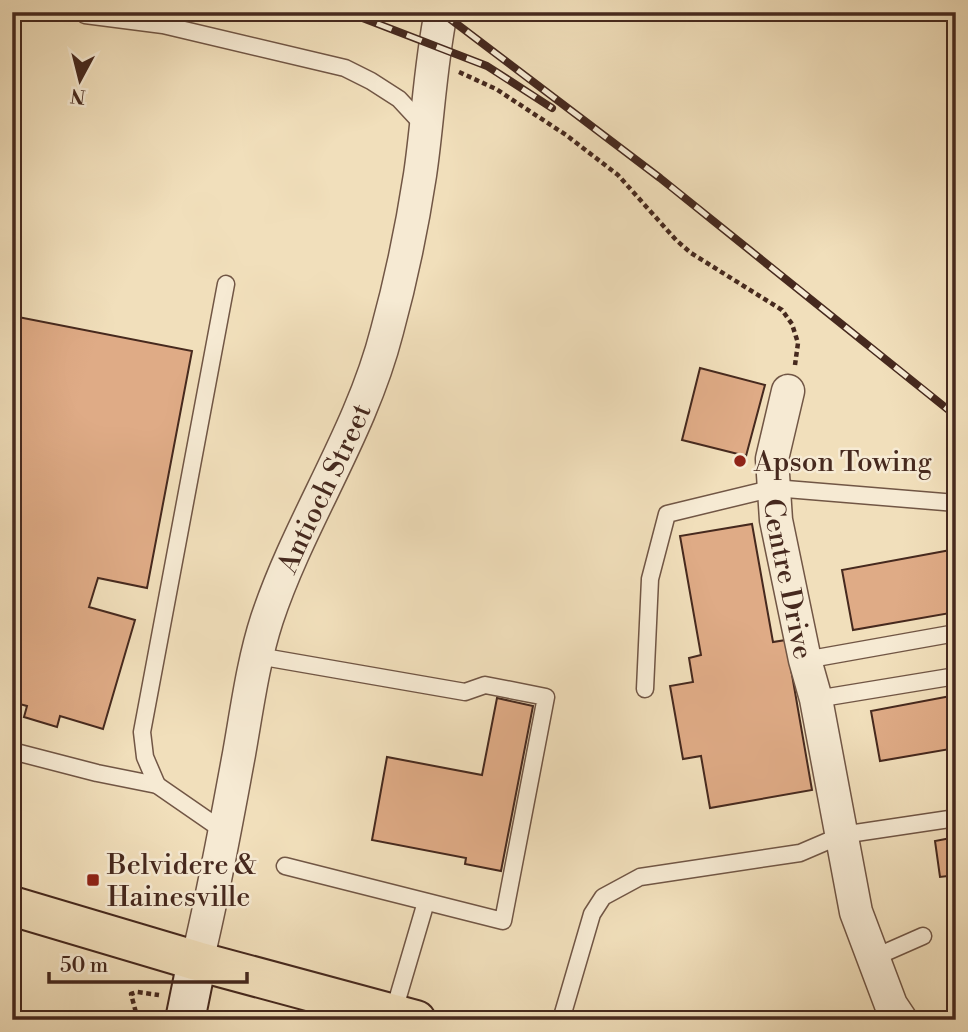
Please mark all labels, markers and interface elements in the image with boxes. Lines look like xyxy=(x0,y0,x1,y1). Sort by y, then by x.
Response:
north arrow xyxy=(46,46,116,116)
text: N xyxy=(69,83,87,109)
street label: Antioch Street xyxy=(270,399,380,580)
place label: Apson Towing xyxy=(753,445,932,480)
marker: Apson Towing xyxy=(732,453,748,469)
street label: Centre Drive xyxy=(756,497,820,662)
place label: Belvidere & Hainesville xyxy=(106,848,257,915)
marker: Belvidere & Hainesville xyxy=(85,872,101,888)
scale bar xyxy=(49,941,247,985)
text: 50 m xyxy=(60,953,108,979)

